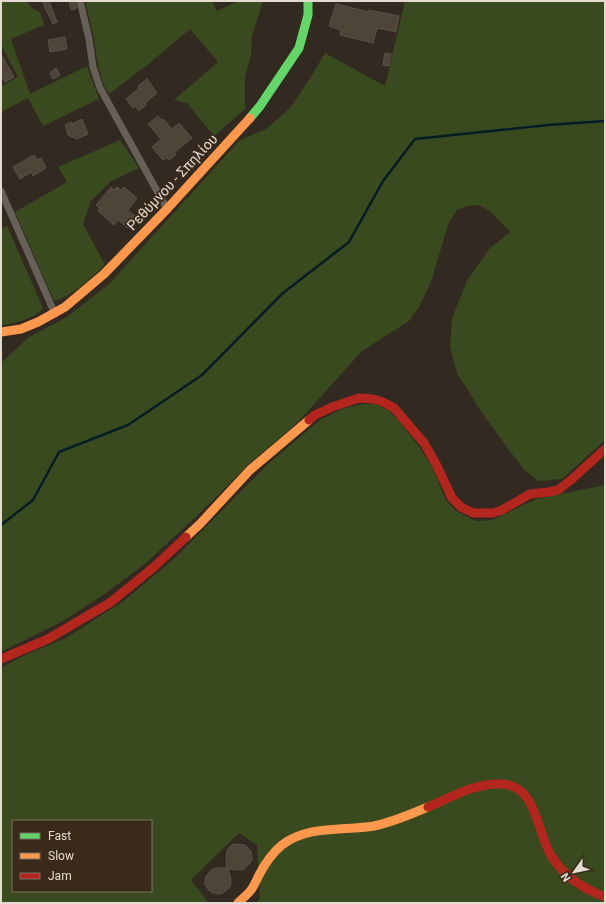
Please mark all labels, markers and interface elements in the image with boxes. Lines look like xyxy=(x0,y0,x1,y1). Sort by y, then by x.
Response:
street label: Ρεθύμνου - Σπηλίου xyxy=(123,131,221,233)
legend xyxy=(12,820,152,892)
text: Fast xyxy=(48,829,71,843)
text: Slow xyxy=(48,849,74,863)
north arrow xyxy=(554,852,594,892)
text: Jam xyxy=(48,869,72,883)
text: N xyxy=(558,870,574,884)

